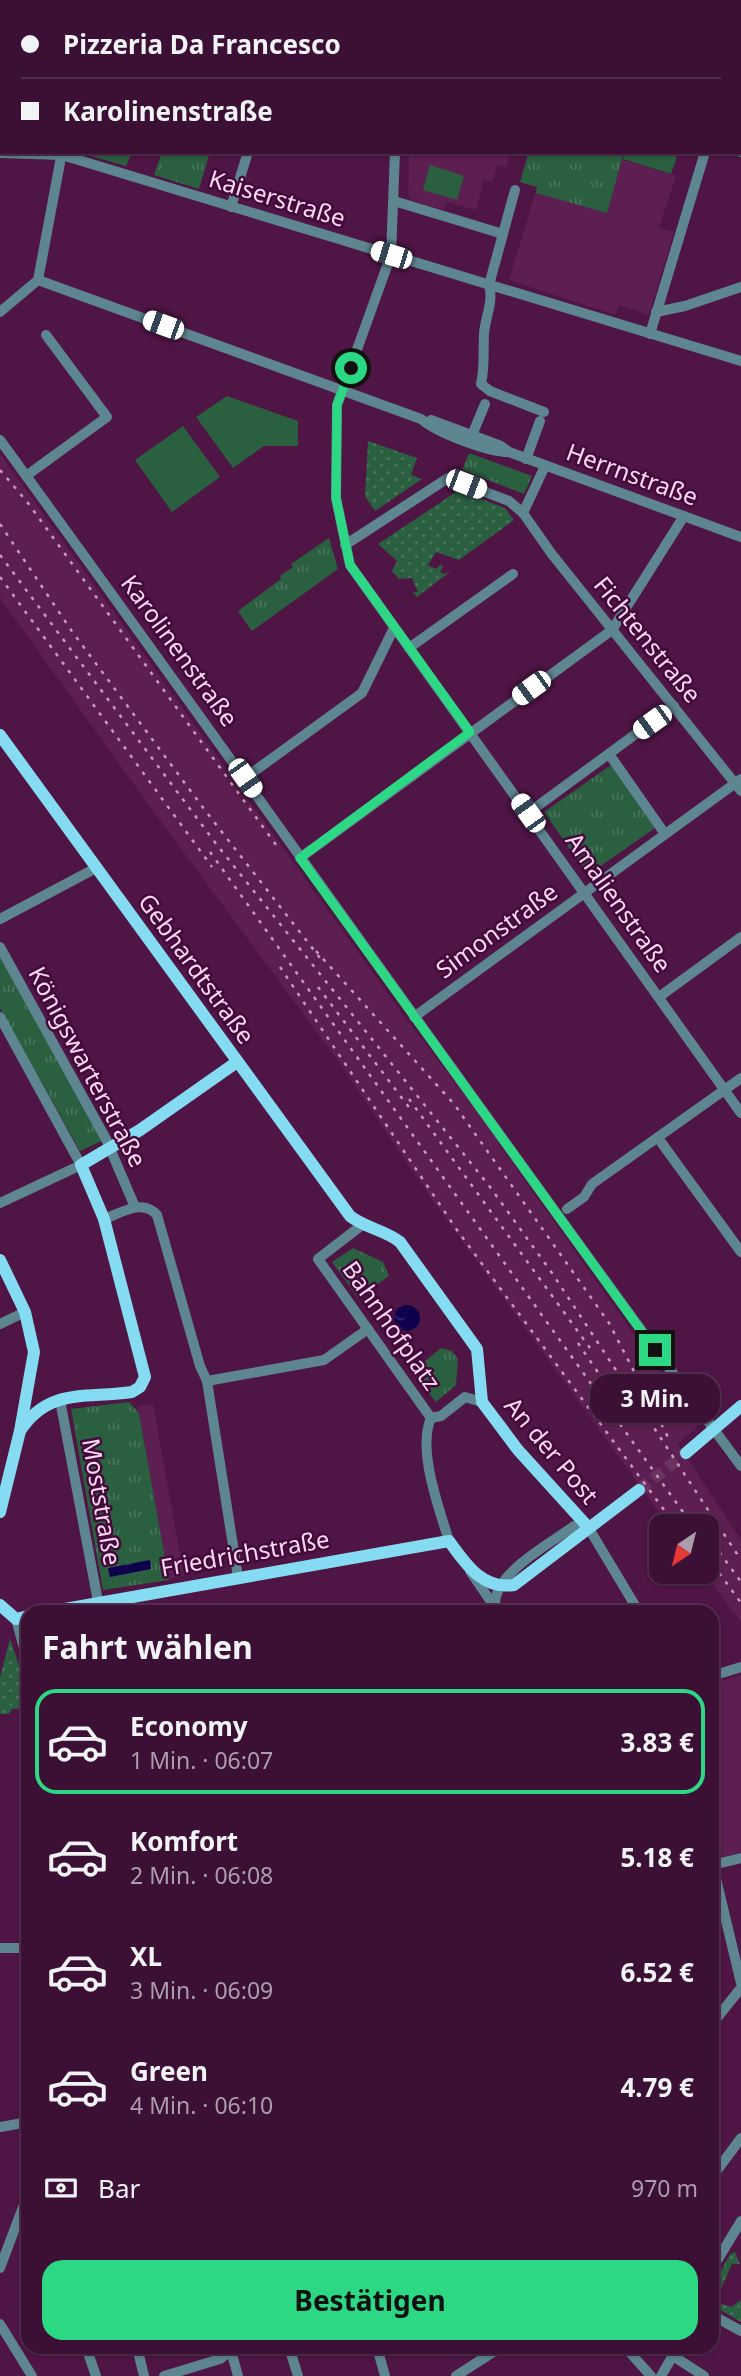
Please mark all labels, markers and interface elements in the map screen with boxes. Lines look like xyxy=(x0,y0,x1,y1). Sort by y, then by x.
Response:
text: Pizzeria Da Francesco xyxy=(63,26,341,62)
text: Karolinenstraße xyxy=(63,93,273,129)
street label: Kaiserstraße xyxy=(205,161,350,234)
car xyxy=(368,239,415,271)
car xyxy=(140,308,187,342)
route start xyxy=(335,352,367,384)
street label: Herrnstraße xyxy=(562,435,703,513)
car xyxy=(443,467,490,501)
street label: Karolinenstraße xyxy=(114,568,246,732)
street label: Fichtenstraße xyxy=(587,569,709,709)
car xyxy=(508,667,555,709)
car xyxy=(629,701,676,743)
car xyxy=(225,755,266,801)
car xyxy=(508,790,549,836)
street label: Amalienstraße xyxy=(559,826,680,979)
street label: Simonstraße xyxy=(429,874,564,985)
street label: Gebhardtstraße xyxy=(131,886,263,1050)
street label: Königswarterstraße xyxy=(21,960,155,1172)
street label: Bahnhofplatz xyxy=(335,1254,449,1396)
route end xyxy=(639,1334,671,1366)
callout: 3 Min. xyxy=(590,1374,720,1424)
text: 3 Min. xyxy=(620,1382,690,1414)
street label: An der Post xyxy=(498,1390,607,1511)
street label: Moststraße xyxy=(75,1436,130,1568)
north arrow xyxy=(649,1514,719,1584)
map controls xyxy=(649,1514,719,1584)
street label: Friedrichstraße xyxy=(158,1521,332,1584)
text: Fahrt wählen xyxy=(42,1625,253,1668)
text: Economy xyxy=(130,1708,248,1744)
icon: car xyxy=(46,1710,109,1773)
text: 3.83 € xyxy=(620,1724,694,1760)
text: 1 Min. · 06:07 xyxy=(130,1744,273,1776)
text: Komfort xyxy=(130,1823,238,1859)
icon: car xyxy=(46,1825,109,1888)
text: 5.18 € xyxy=(620,1839,694,1875)
text: 2 Min. · 06:08 xyxy=(130,1859,273,1891)
text: XL xyxy=(130,1938,162,1974)
icon: car xyxy=(46,1940,109,2003)
text: 6.52 € xyxy=(620,1954,694,1990)
text: 3 Min. · 06:09 xyxy=(130,1974,273,2006)
text: Green xyxy=(130,2053,208,2089)
icon: car xyxy=(46,2055,109,2118)
text: 4.79 € xyxy=(620,2069,694,2105)
text: 4 Min. · 06:10 xyxy=(130,2089,273,2121)
icon: cash xyxy=(42,2169,80,2207)
text: Bar xyxy=(98,2170,140,2206)
text: 970 m xyxy=(631,2172,698,2204)
button: Bestätigen xyxy=(42,2260,698,2340)

